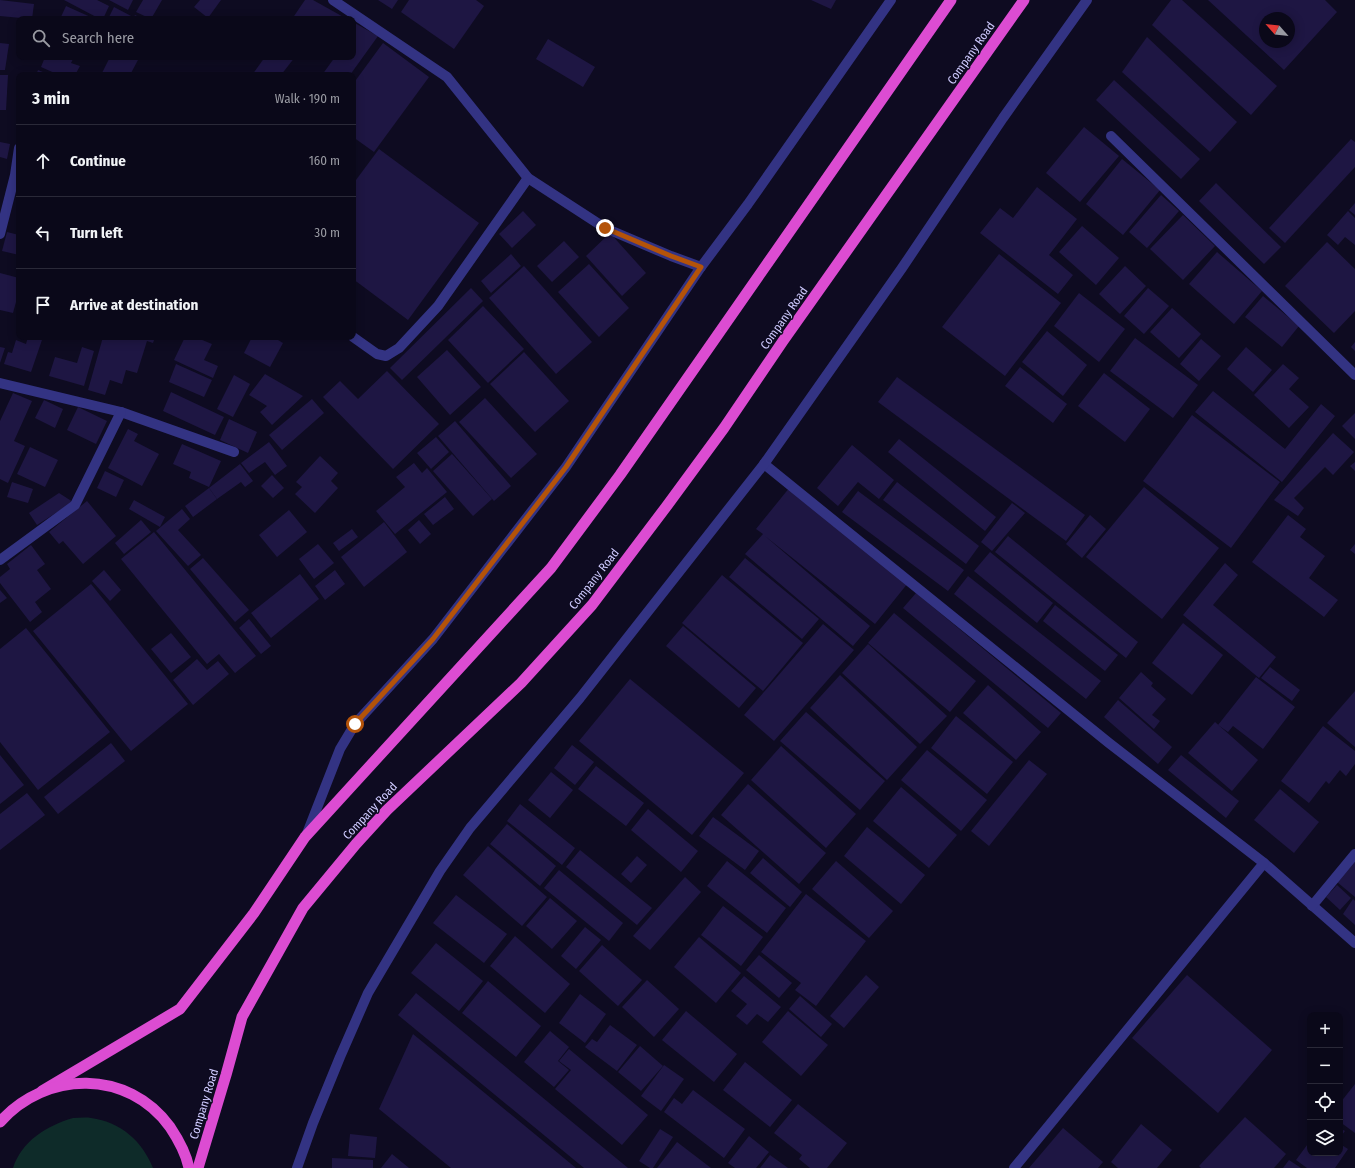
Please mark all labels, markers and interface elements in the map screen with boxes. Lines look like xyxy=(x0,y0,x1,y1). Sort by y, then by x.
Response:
north arrow xyxy=(1259,12,1295,48)
search box xyxy=(16,16,356,60)
street label: Company Road xyxy=(944,19,998,87)
icon: search xyxy=(30,27,52,49)
text: Search here xyxy=(62,29,134,47)
text: 3 min xyxy=(32,88,70,109)
text: Walk · 190 m xyxy=(275,91,340,106)
icon: ahead xyxy=(32,150,54,172)
text: Continue xyxy=(70,152,126,170)
text: 160 m xyxy=(309,153,340,168)
route end xyxy=(596,219,614,237)
icon: left xyxy=(32,222,54,244)
text: Turn left xyxy=(70,224,123,242)
text: 30 m xyxy=(314,225,340,240)
street label: Company Road xyxy=(757,284,811,352)
icon: arrive xyxy=(32,294,54,316)
text: Arrive at destination xyxy=(70,296,198,314)
street label: Company Road xyxy=(566,546,622,612)
route start xyxy=(346,715,364,733)
street label: Company Road xyxy=(340,780,400,842)
map controls xyxy=(1307,1012,1343,1156)
button: + xyxy=(1307,1012,1343,1048)
button: − xyxy=(1307,1048,1343,1084)
street label: Company Road xyxy=(187,1067,221,1141)
button: locate xyxy=(1307,1084,1343,1120)
button: layers xyxy=(1307,1120,1343,1156)

